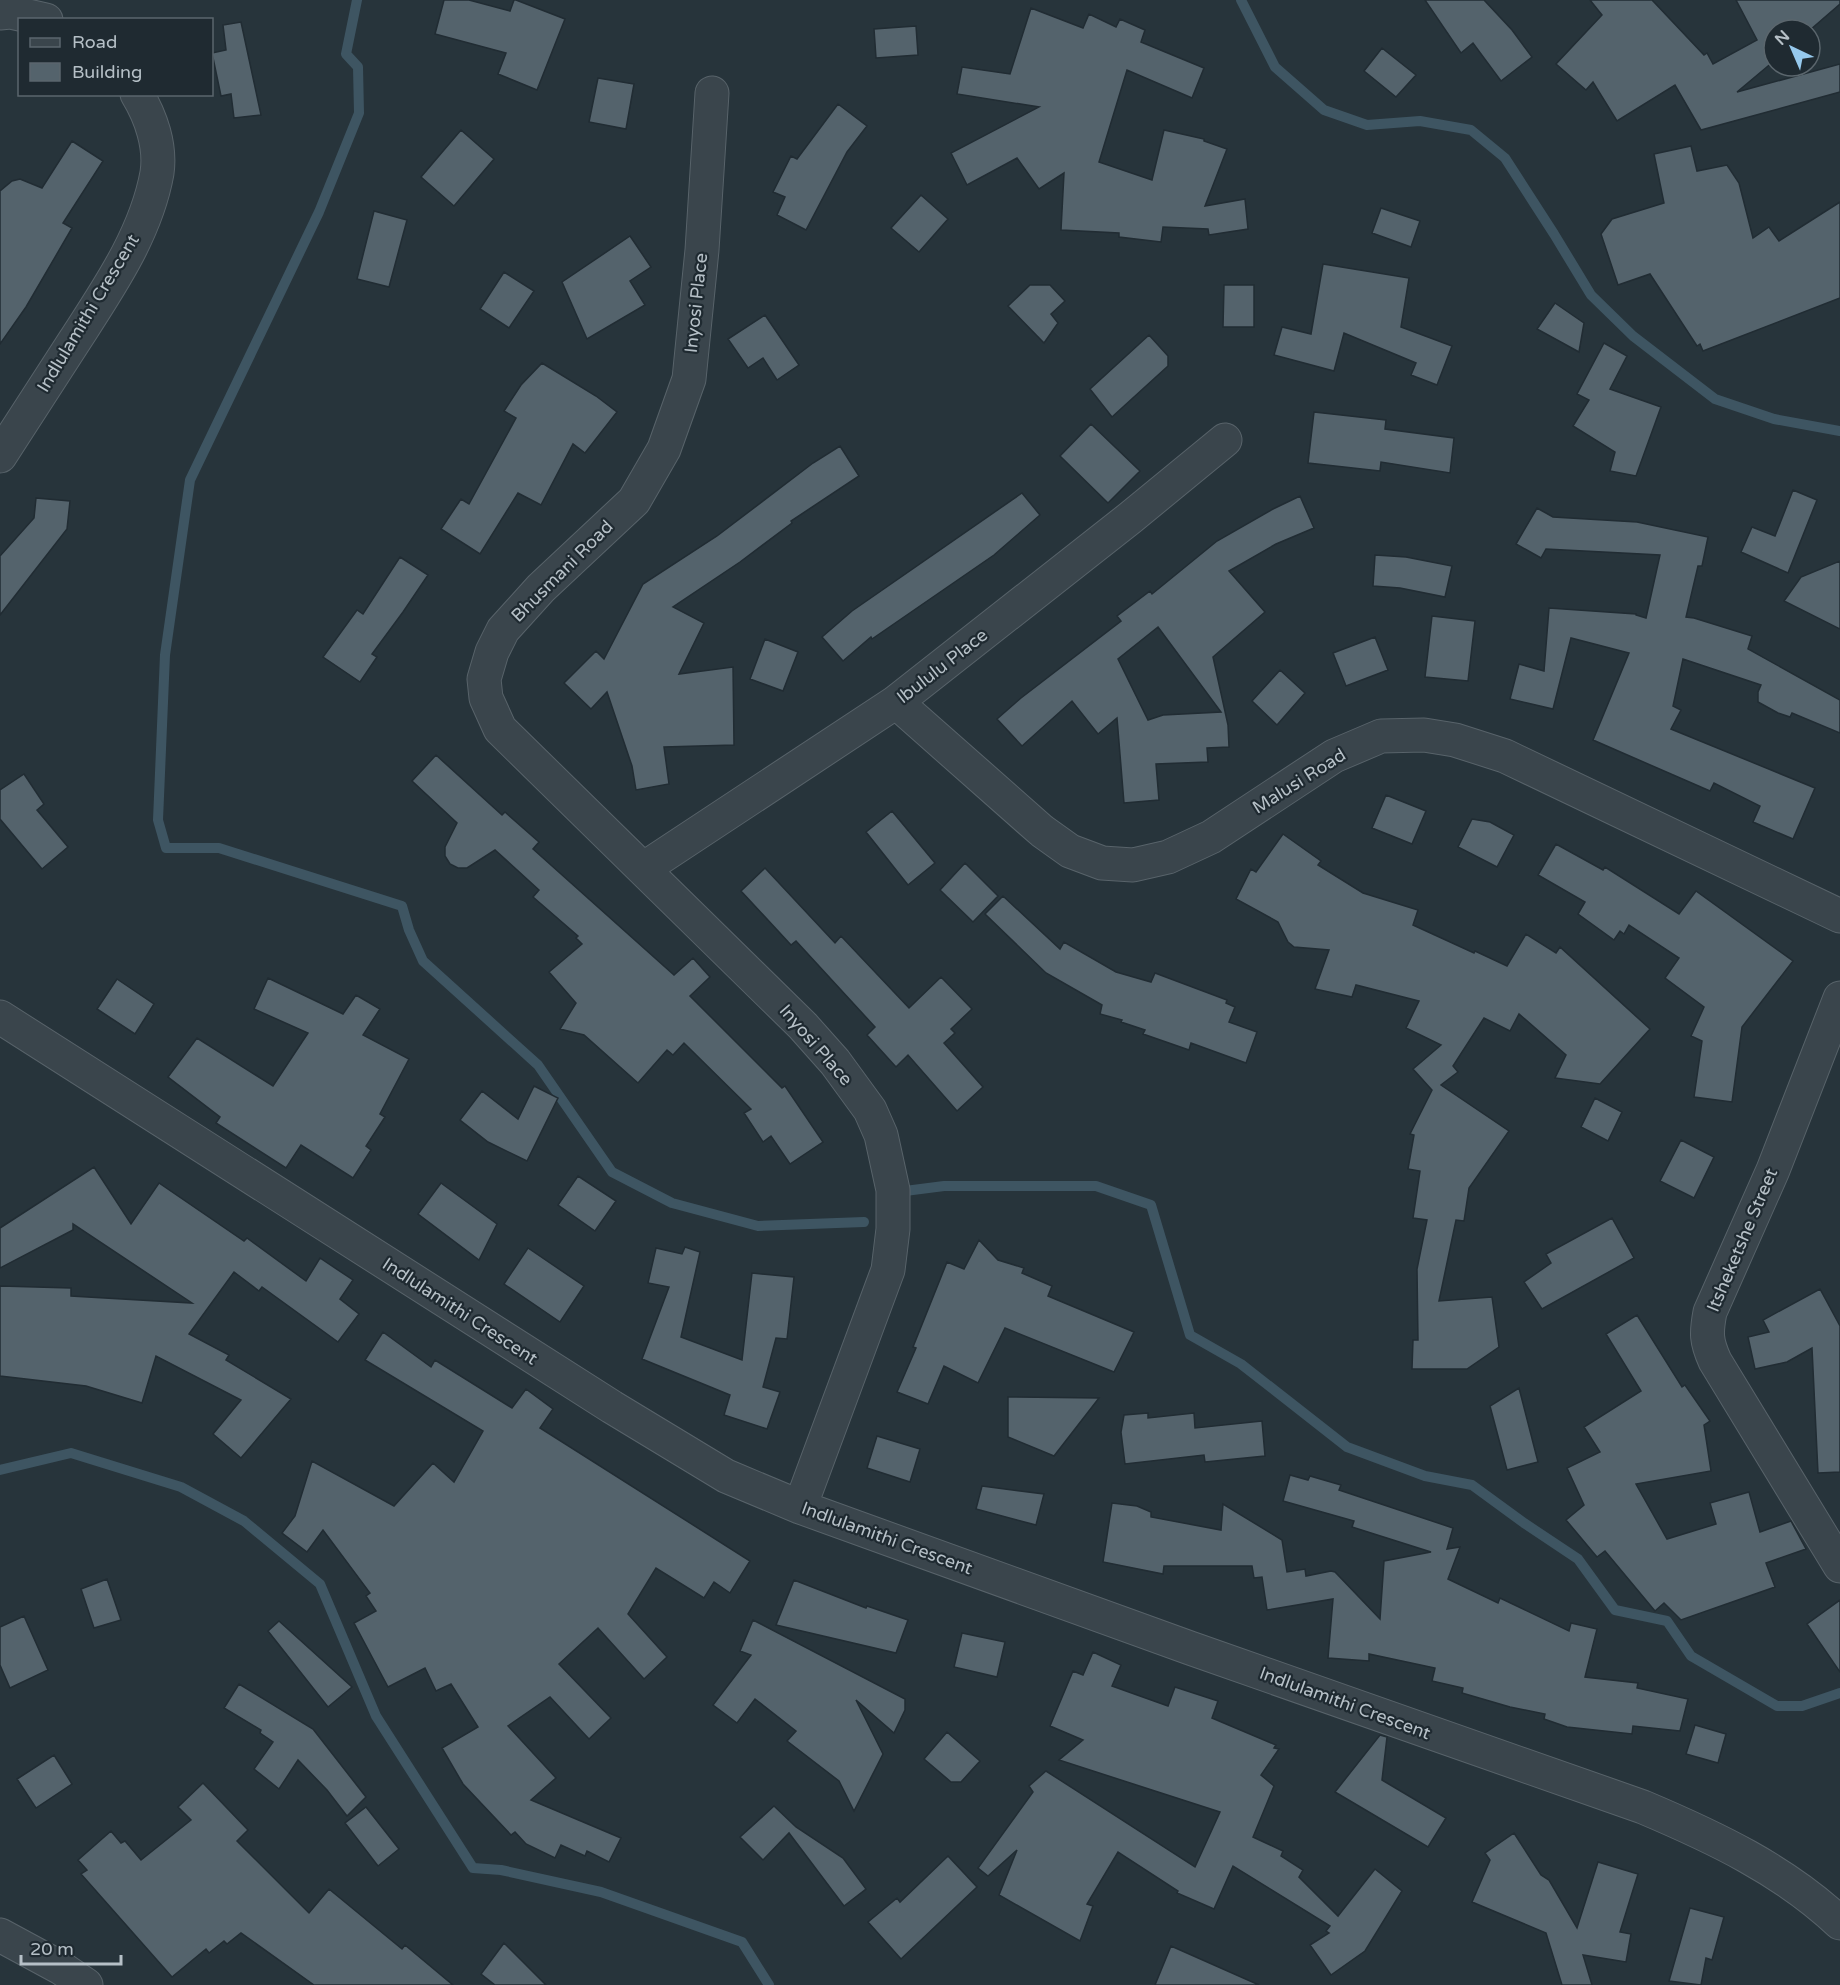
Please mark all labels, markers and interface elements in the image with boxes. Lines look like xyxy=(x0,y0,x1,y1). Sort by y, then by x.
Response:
legend xyxy=(18,18,213,96)
north arrow xyxy=(1762,18,1822,78)
text: N xyxy=(1771,26,1794,50)
text: Road xyxy=(72,31,117,53)
text: Building xyxy=(72,61,142,83)
street label: Indlulamithi Crescent xyxy=(32,230,144,396)
street label: Inyosi Place xyxy=(680,252,712,354)
street label: Bhusmani Road xyxy=(507,516,617,626)
street label: Ibululu Place xyxy=(892,624,992,708)
street label: Malusi Road xyxy=(1248,744,1350,818)
street label: Inyosi Place xyxy=(775,1000,857,1090)
street label: Itsheketshe Street xyxy=(1702,1165,1782,1315)
street label: Indlulamithi Crescent xyxy=(378,1253,542,1369)
street label: Indlulamithi Crescent xyxy=(798,1497,976,1579)
street label: Indlulamithi Crescent xyxy=(1256,1662,1434,1744)
scale bar xyxy=(21,1928,122,1966)
text: 20 m xyxy=(30,1938,74,1960)

